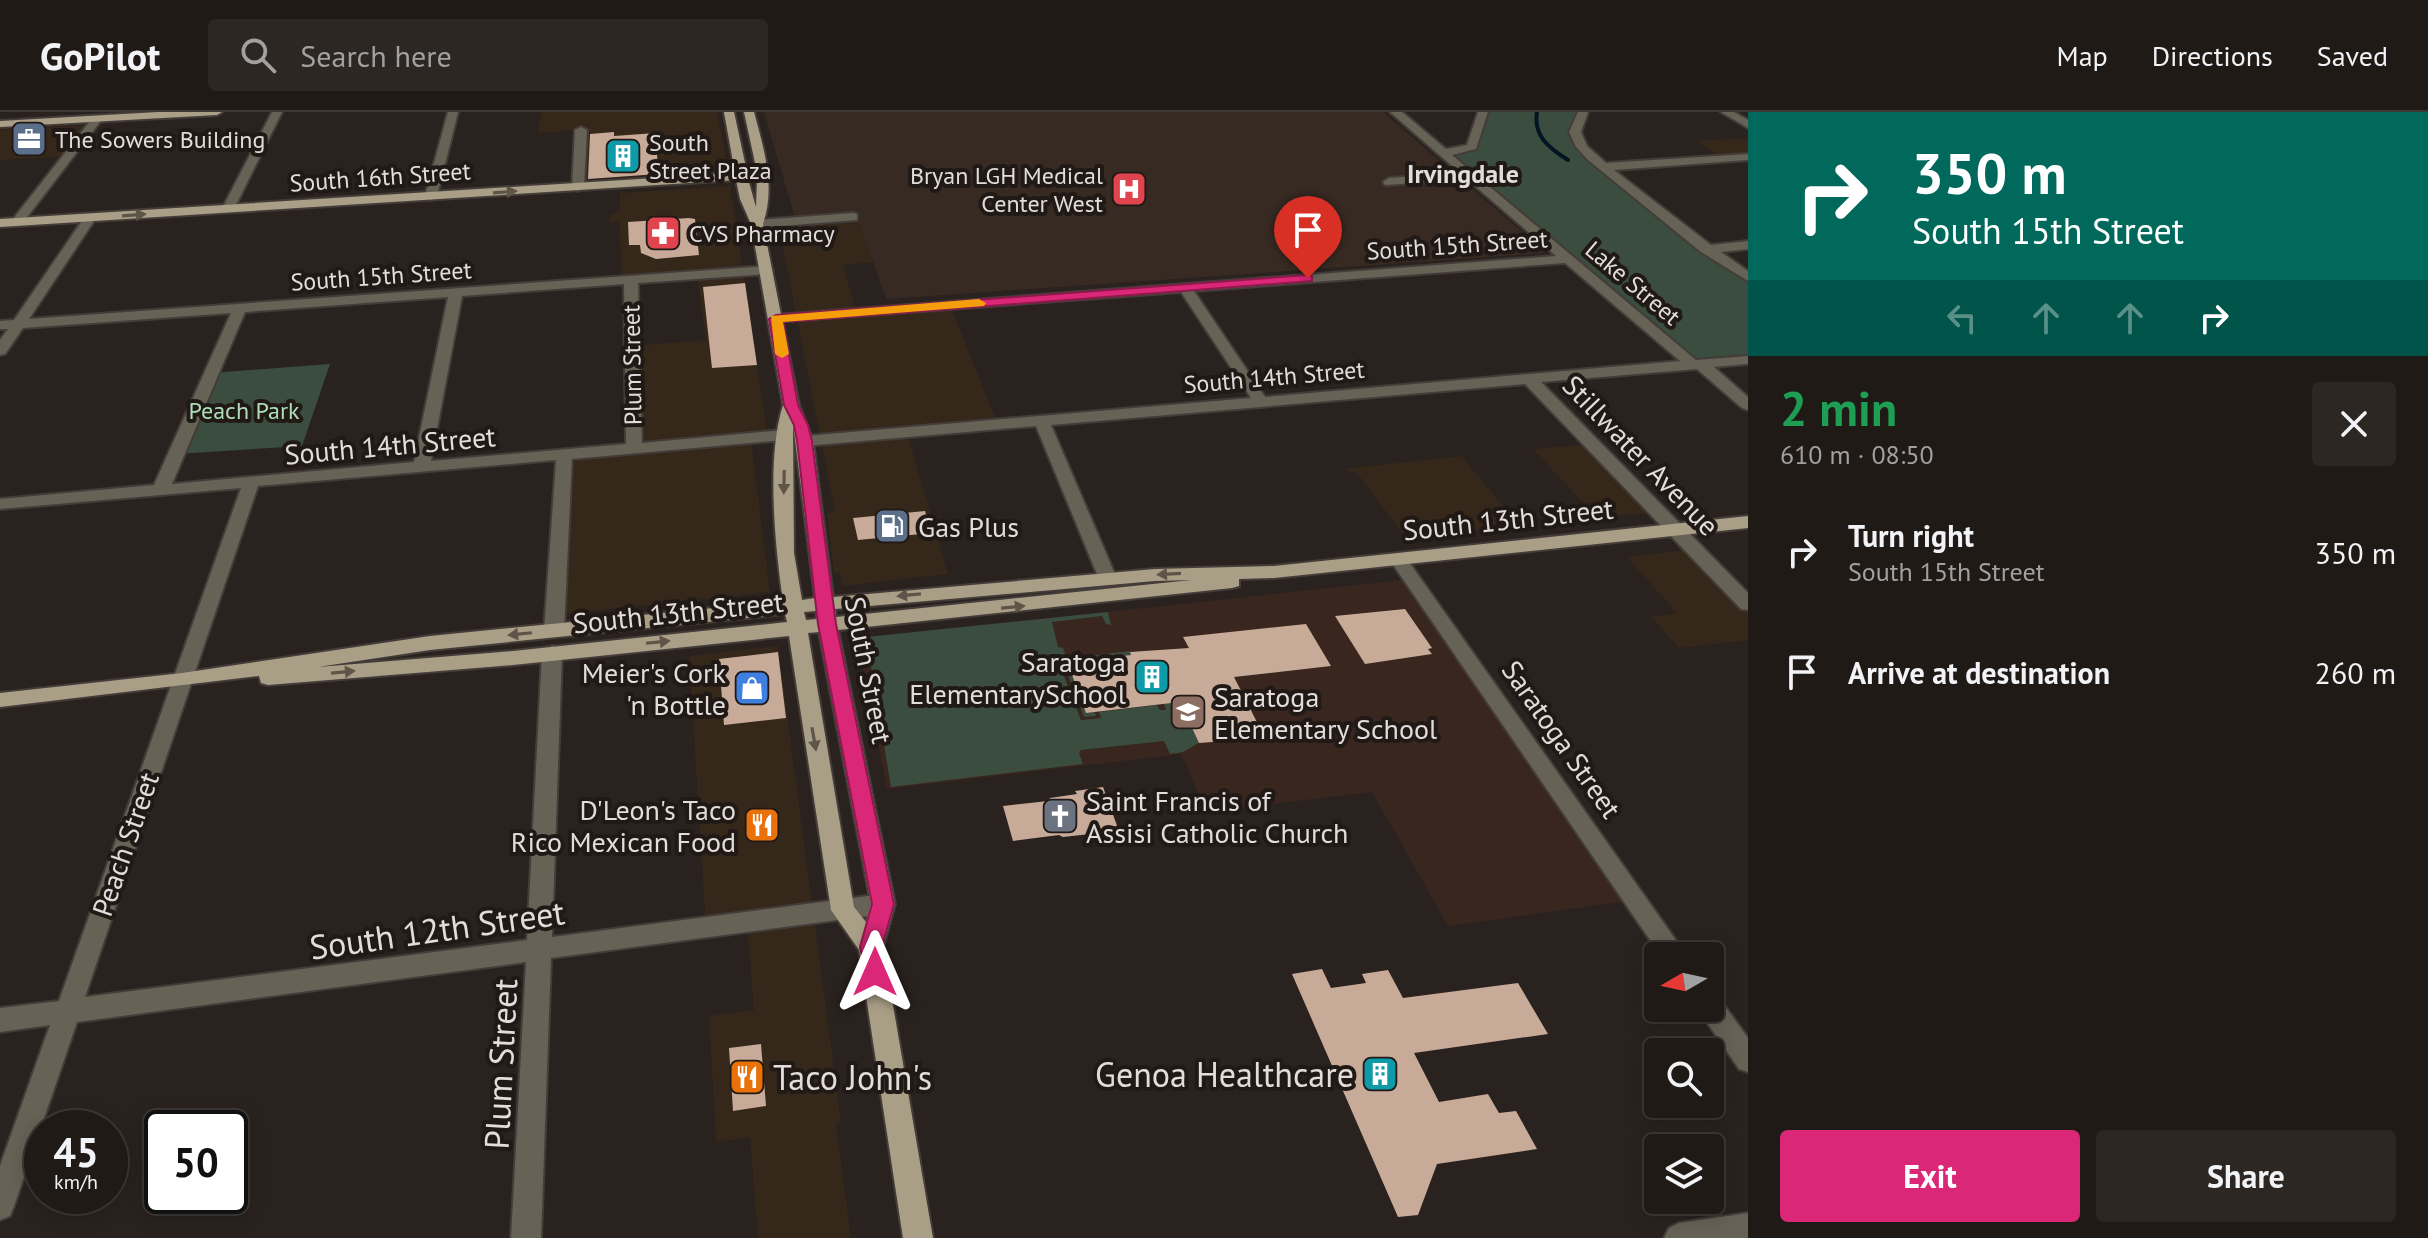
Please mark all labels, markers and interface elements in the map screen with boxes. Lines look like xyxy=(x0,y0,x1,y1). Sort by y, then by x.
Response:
search box xyxy=(208,19,768,91)
text: GoPilot xyxy=(40,31,160,80)
icon: search xyxy=(236,33,280,77)
text: Search here xyxy=(300,36,452,75)
text: Map xyxy=(2057,37,2108,74)
text: Directions xyxy=(2152,37,2273,74)
text: Saved xyxy=(2317,37,2388,74)
office icon: The Sowers Building xyxy=(10,120,48,158)
place label: The Sowers Building xyxy=(55,124,265,155)
place label: South Street Plaza xyxy=(649,127,772,186)
building icon: South Street Plaza xyxy=(604,137,642,175)
text: 350 m xyxy=(1912,137,2067,209)
icon: right xyxy=(1780,144,1884,248)
street label: South 16th Street xyxy=(288,155,472,199)
district label: Irvingdale xyxy=(1407,157,1519,190)
place label: Bryan LGH Medical Center West xyxy=(910,160,1103,219)
hospital icon: Bryan LGH Medical Center West xyxy=(1110,170,1148,208)
one-way arrow xyxy=(493,185,518,198)
pin xyxy=(1274,196,1342,278)
text: South 15th Street xyxy=(1912,207,2184,254)
one-way arrow xyxy=(122,208,147,221)
icon: arrive xyxy=(1286,208,1330,252)
pharmacy icon: CVS Pharmacy xyxy=(644,214,682,252)
place label: CVS Pharmacy xyxy=(689,218,835,249)
street label: South 15th Street xyxy=(1365,223,1549,267)
street label: Lake Street xyxy=(1579,234,1687,332)
street label: South 15th Street xyxy=(289,254,473,298)
icon: left xyxy=(1940,296,1984,340)
icon: ahead xyxy=(2024,296,2068,340)
icon: ahead xyxy=(2108,296,2152,340)
icon: right xyxy=(2192,296,2236,340)
street label: Plum Street xyxy=(615,304,649,426)
street label: South 14th Street xyxy=(1182,354,1366,400)
street label: Stillwater Avenue xyxy=(1555,367,1727,543)
text: 2 min xyxy=(1780,377,1897,439)
button: close xyxy=(2312,382,2396,466)
park label: Peach Park xyxy=(188,395,300,426)
street label: South 14th Street xyxy=(283,417,497,473)
text: 610 m · 08:50 xyxy=(1780,438,1934,471)
one-way arrow xyxy=(777,470,790,495)
street label: South 13th Street xyxy=(1401,489,1616,548)
fuel station icon: Gas Plus xyxy=(873,507,911,545)
place label: Gas Plus xyxy=(918,508,1019,545)
text: Turn right xyxy=(1848,516,1974,555)
icon: right xyxy=(1780,530,1824,574)
text: 350 m xyxy=(2315,533,2396,572)
text: South 15th Street xyxy=(1848,555,2044,588)
one-way arrow xyxy=(1155,568,1181,581)
street label: South 13th Street xyxy=(571,582,786,641)
one-way arrow xyxy=(896,589,921,602)
street label: South Street xyxy=(837,593,901,747)
one-way arrow xyxy=(1001,600,1026,613)
one-way arrow xyxy=(507,628,532,641)
one-way arrow xyxy=(646,636,671,649)
place label: Saratoga ElementarySchool xyxy=(909,643,1126,712)
icon: arrive xyxy=(1780,650,1824,694)
street label: Saratoga Street xyxy=(1494,653,1630,825)
text: Arrive at destination xyxy=(1848,653,2110,692)
text: 260 m xyxy=(2315,653,2396,692)
place label: Meier's Cork 'n Bottle xyxy=(582,654,727,723)
building icon: Saratoga ElementarySchool xyxy=(1133,658,1171,696)
one-way arrow xyxy=(331,665,356,678)
shop icon: Meier's Cork 'n Bottle xyxy=(733,669,771,707)
place label: Saratoga Elementary School xyxy=(1214,678,1437,747)
school or university icon: Saratoga Elementary School xyxy=(1169,693,1207,731)
one-way arrow xyxy=(809,727,821,752)
street label: Peach Street xyxy=(83,767,167,921)
place label: Saint Francis of Assisi Catholic Church xyxy=(1086,782,1348,851)
place label: D'Leon's Taco Rico Mexican Food xyxy=(511,791,736,860)
church icon: Saint Francis of Assisi Catholic Church xyxy=(1041,797,1079,835)
restaurant icon: D'Leon's Taco Rico Mexican Food xyxy=(743,806,781,844)
street label: South 12th Street xyxy=(307,889,568,969)
position arrow xyxy=(833,930,917,1014)
north arrow xyxy=(1644,942,1724,1022)
map controls xyxy=(1644,942,1724,1214)
street label: Plum Street xyxy=(474,977,526,1150)
button: search xyxy=(1644,1038,1724,1118)
place label: Genoa Healthcare xyxy=(1095,1052,1354,1096)
place label: Taco John's xyxy=(773,1055,932,1099)
building icon: Genoa Healthcare xyxy=(1361,1055,1399,1093)
restaurant icon: Taco John's xyxy=(728,1058,766,1096)
speed limit sign: 50 xyxy=(144,1110,248,1214)
text: 45 xyxy=(53,1126,99,1178)
button: Exit xyxy=(1780,1130,2080,1222)
button: Share xyxy=(2096,1130,2396,1222)
button: layers xyxy=(1644,1134,1724,1214)
text: km/h xyxy=(54,1169,98,1195)

